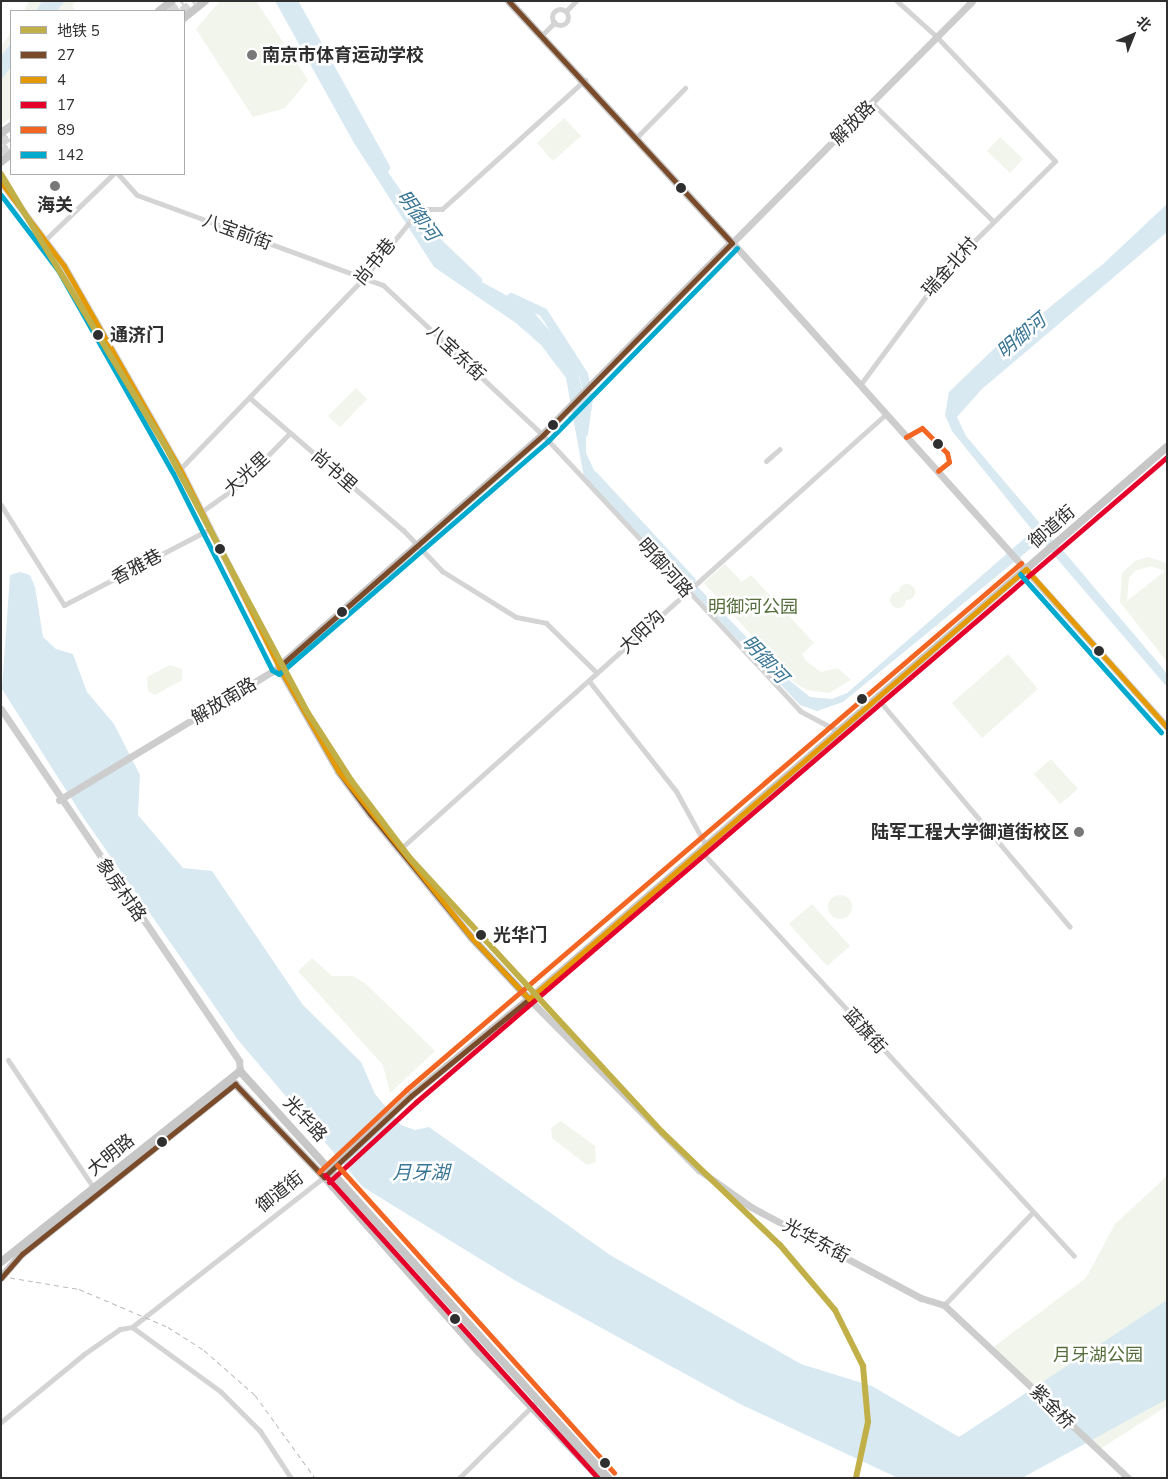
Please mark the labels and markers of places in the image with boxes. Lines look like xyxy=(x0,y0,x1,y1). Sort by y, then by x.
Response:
place label: 南京市体育运动学校 xyxy=(262,44,424,66)
marker: 南京市体育运动学校 xyxy=(246,49,258,61)
marker: 海关 xyxy=(49,180,61,192)
unlabelled marker xyxy=(676,183,686,193)
place label: 海关 xyxy=(37,194,73,216)
place label: 通济门 xyxy=(110,324,164,346)
marker: 通济门 xyxy=(90,327,106,343)
unlabelled marker xyxy=(548,420,558,430)
unlabelled marker xyxy=(933,439,943,449)
unlabelled marker xyxy=(215,544,225,554)
unlabelled marker xyxy=(337,607,347,617)
unlabelled marker xyxy=(1094,646,1104,656)
unlabelled marker xyxy=(857,694,867,704)
place label: 陆军工程大学御道街校区 xyxy=(871,821,1069,843)
marker: 陆军工程大学御道街校区 xyxy=(1073,826,1085,838)
place label: 光华门 xyxy=(493,924,547,946)
marker: 光华门 xyxy=(473,927,489,943)
unlabelled marker xyxy=(157,1137,167,1147)
unlabelled marker xyxy=(450,1314,460,1324)
unlabelled marker xyxy=(600,1458,610,1468)

